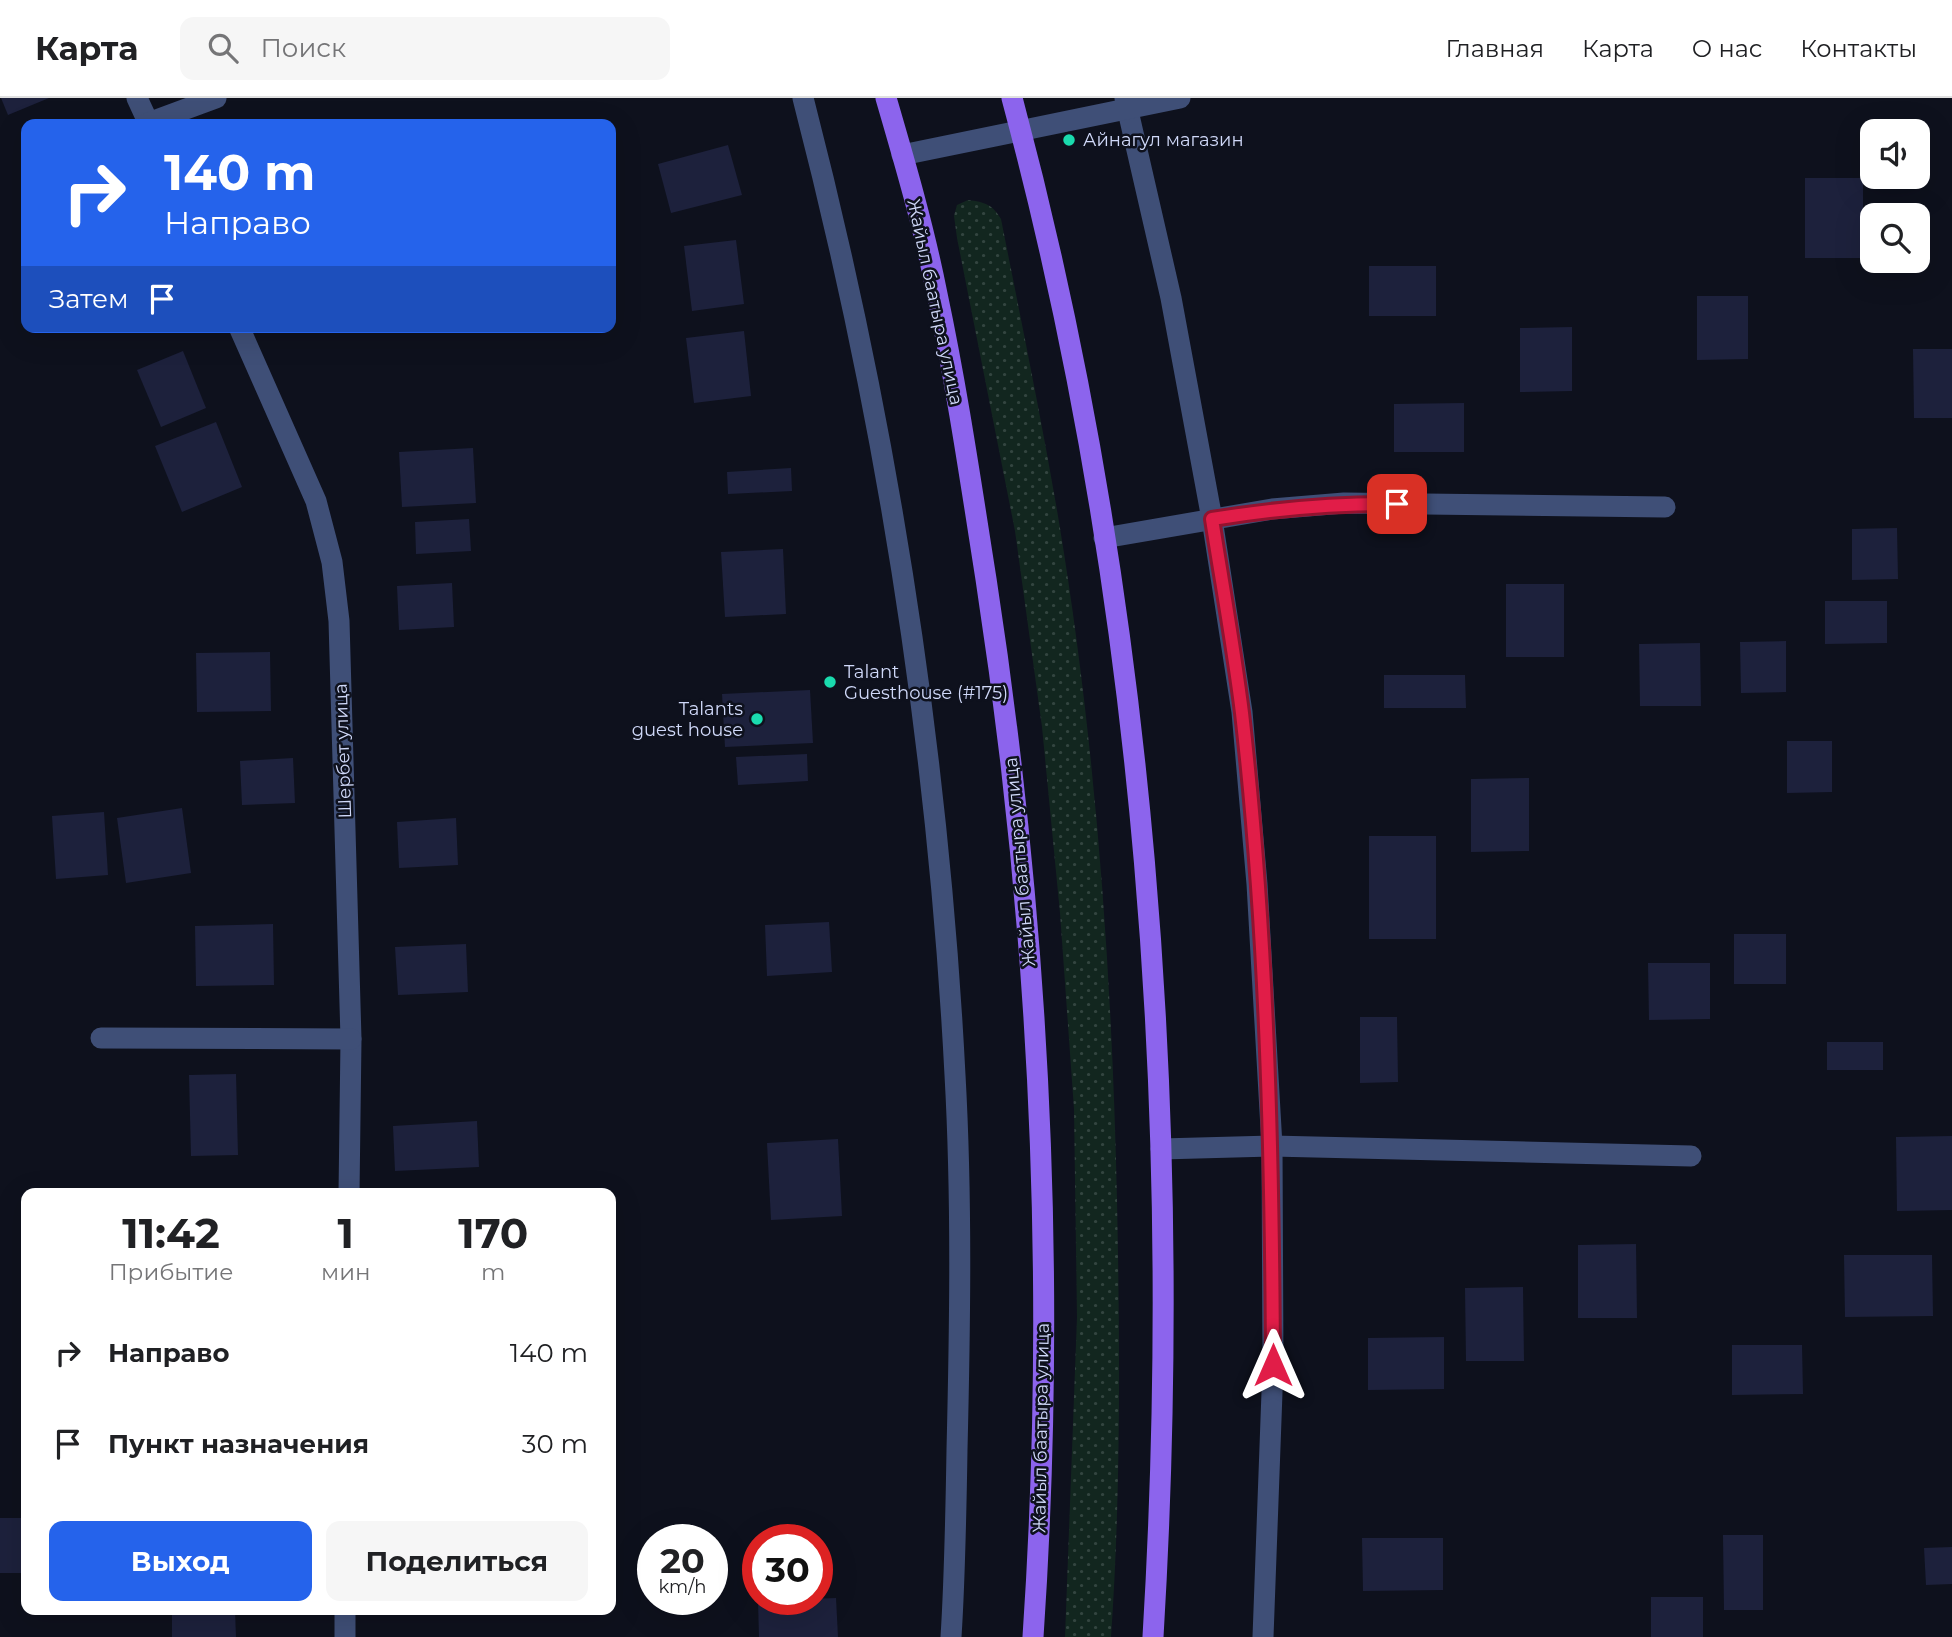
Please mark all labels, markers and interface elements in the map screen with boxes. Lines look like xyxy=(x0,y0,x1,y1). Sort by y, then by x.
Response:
search box xyxy=(180,17,670,80)
text: Карта xyxy=(35,28,138,68)
icon: search xyxy=(204,29,242,67)
text: Поиск xyxy=(260,32,346,64)
text: Главная xyxy=(1446,34,1544,63)
text: Карта xyxy=(1582,34,1654,63)
text: О нас xyxy=(1692,34,1762,63)
text: Контакты xyxy=(1800,34,1917,63)
map controls xyxy=(1860,119,1930,273)
button: sound xyxy=(1860,119,1930,189)
place label: Айнагул магазин xyxy=(1083,129,1244,151)
marker: Айнагул магазин xyxy=(1061,132,1077,148)
text: 140 m xyxy=(164,143,316,202)
icon: right xyxy=(49,147,140,238)
street label: Жайыл баатыра улица xyxy=(902,197,968,407)
text: Направо xyxy=(164,203,311,242)
button: search xyxy=(1860,203,1930,273)
icon: arrive xyxy=(143,280,181,318)
text: Затем xyxy=(49,283,129,315)
pin xyxy=(1367,474,1427,534)
icon: arrive xyxy=(1378,485,1416,523)
place label: Talant Guesthouse (#175) xyxy=(844,661,1008,704)
marker: Talant Guesthouse (#175) xyxy=(822,674,838,690)
street label: Шербет улица xyxy=(330,683,356,819)
place label: Talants guest house xyxy=(632,698,743,741)
marker: Talants guest house xyxy=(749,711,765,727)
street label: Жайыл баатыра улица xyxy=(1000,756,1040,968)
text: 11:42 xyxy=(122,1207,220,1259)
text: 1 xyxy=(338,1207,354,1259)
text: 170 xyxy=(458,1207,528,1259)
text: Прибытие xyxy=(109,1258,233,1286)
text: мин xyxy=(321,1258,371,1286)
text: m xyxy=(481,1258,505,1286)
street label: Жайыл баатыра улица xyxy=(1028,1323,1054,1533)
position arrow xyxy=(1236,1328,1310,1402)
icon: right xyxy=(49,1334,87,1372)
text: Направо xyxy=(108,1337,229,1369)
text: 140 m xyxy=(510,1337,588,1369)
icon: arrive xyxy=(49,1425,87,1463)
text: Пункт назначения xyxy=(108,1428,369,1460)
text: 30 m xyxy=(522,1428,588,1460)
button: Выход xyxy=(49,1521,312,1601)
button: Поделиться xyxy=(326,1521,588,1601)
speed limit sign: 30 xyxy=(742,1524,833,1615)
text: 20 xyxy=(660,1539,705,1582)
text: km/h xyxy=(658,1576,707,1598)

